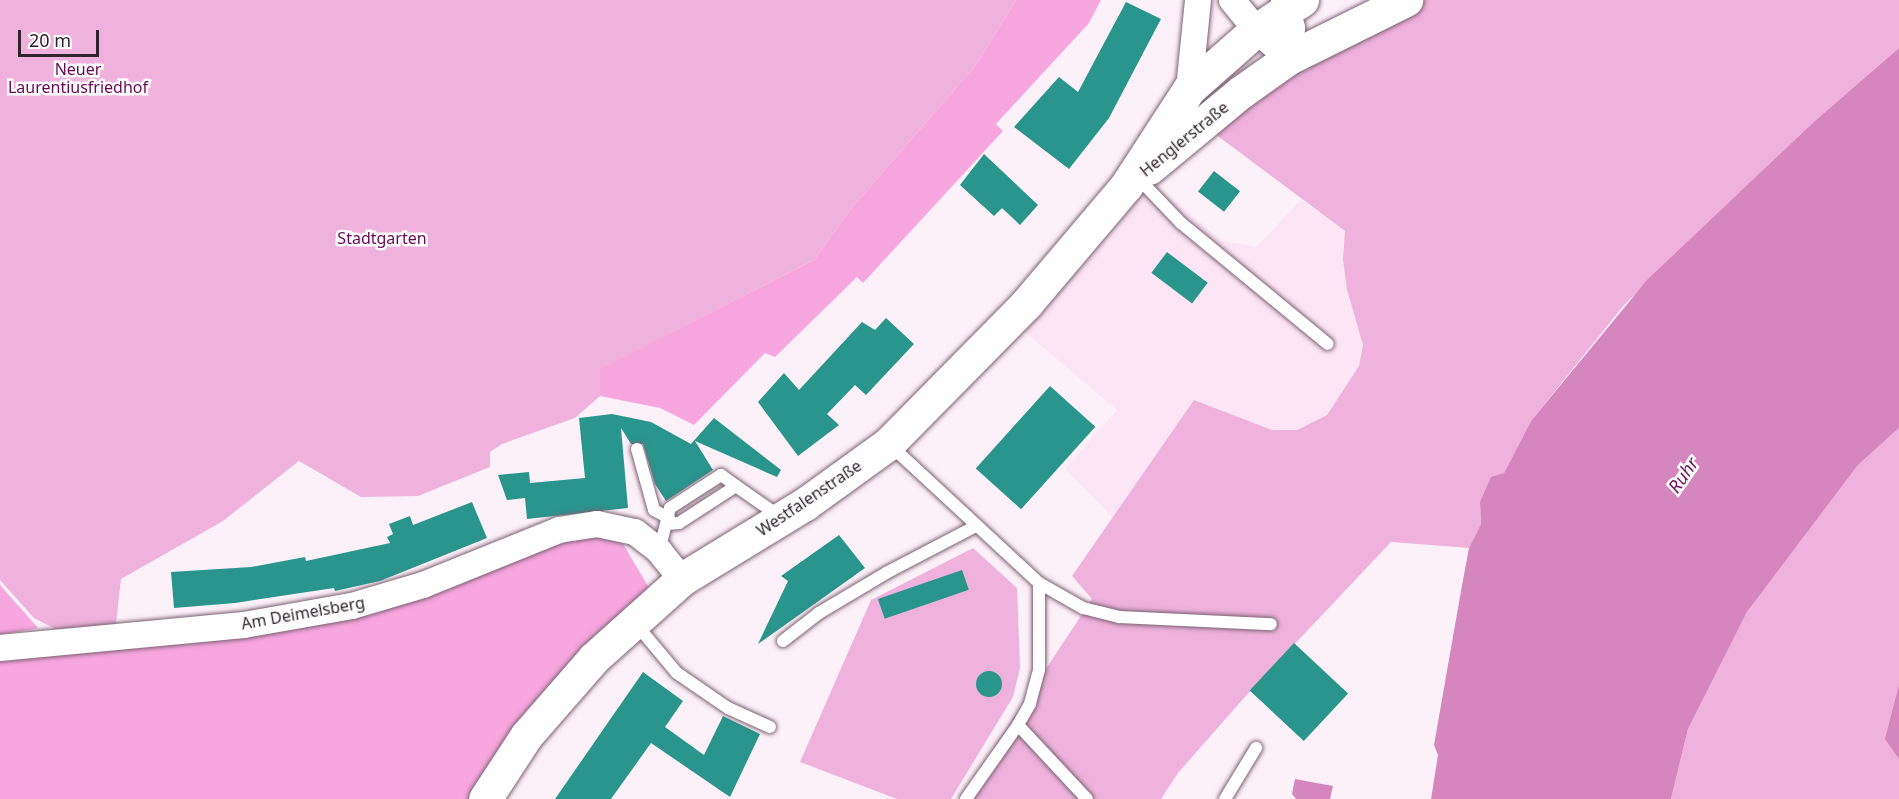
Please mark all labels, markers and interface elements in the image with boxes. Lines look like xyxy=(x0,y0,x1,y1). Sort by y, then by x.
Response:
scale bar xyxy=(21,18,102,56)
text: 20 m xyxy=(29,28,71,52)
park label: Neuer Laurentiusfriedhof xyxy=(8,59,148,97)
street label: Henglerstraße xyxy=(1136,97,1232,181)
park label: Stadtgarten xyxy=(337,228,427,248)
water label: Ruhr xyxy=(1663,453,1703,497)
street label: Westfalenstraße xyxy=(753,456,865,540)
street label: Am Deimelsberg xyxy=(240,593,366,633)

